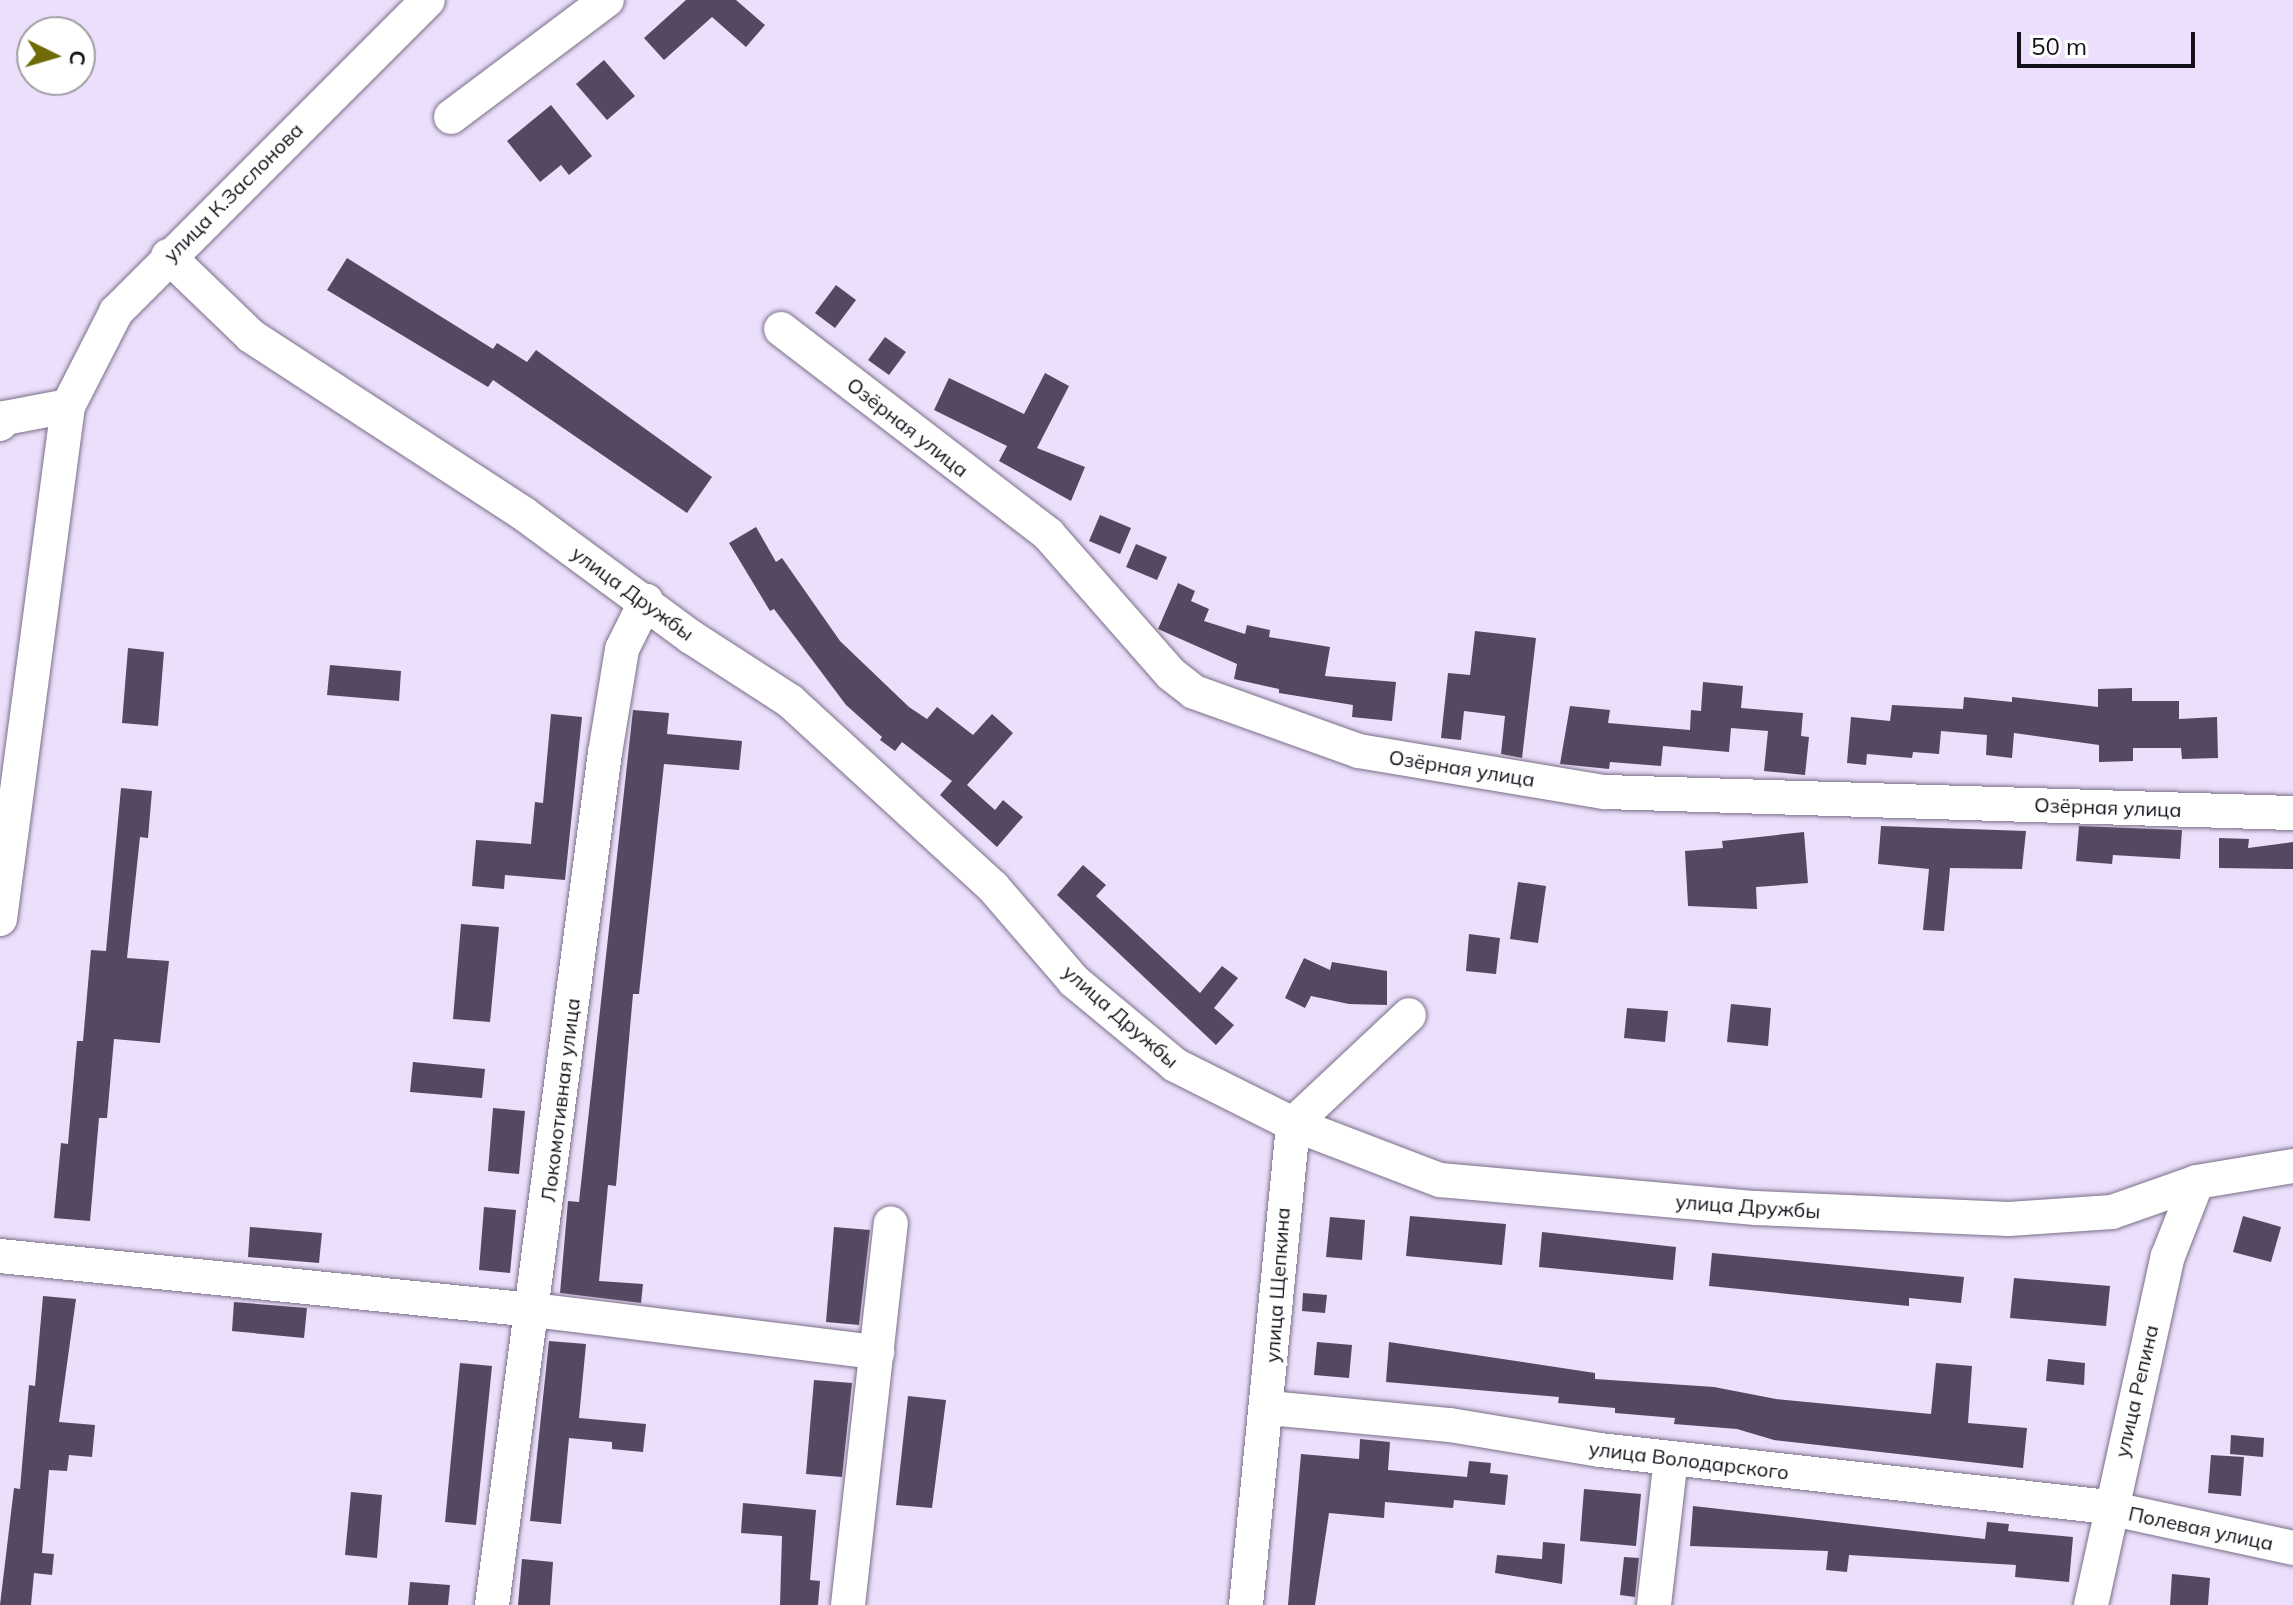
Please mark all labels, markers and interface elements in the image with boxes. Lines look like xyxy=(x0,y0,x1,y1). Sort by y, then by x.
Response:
north arrow xyxy=(16,16,96,96)
scale bar xyxy=(2021,16,2199,66)
text: 50 m xyxy=(2031,31,2087,61)
text: С xyxy=(63,49,93,67)
street label: улица К.Заслонова xyxy=(158,117,308,267)
street label: Озёрная улица xyxy=(842,372,974,482)
street label: улица Дружбы xyxy=(567,541,699,645)
street label: Озёрная улица xyxy=(1387,745,1537,791)
street label: Озёрная улица xyxy=(2034,792,2182,822)
street label: улица Дружбы xyxy=(1058,959,1184,1073)
street label: Локомотивная улица xyxy=(536,997,584,1203)
street label: улица Дружбы xyxy=(1675,1189,1821,1223)
street label: улица Щепкина xyxy=(1260,1207,1294,1363)
street label: улица Репина xyxy=(2109,1322,2163,1460)
street label: улица Володарского xyxy=(1588,1436,1790,1484)
street label: Полевая улица xyxy=(2126,1501,2276,1555)

